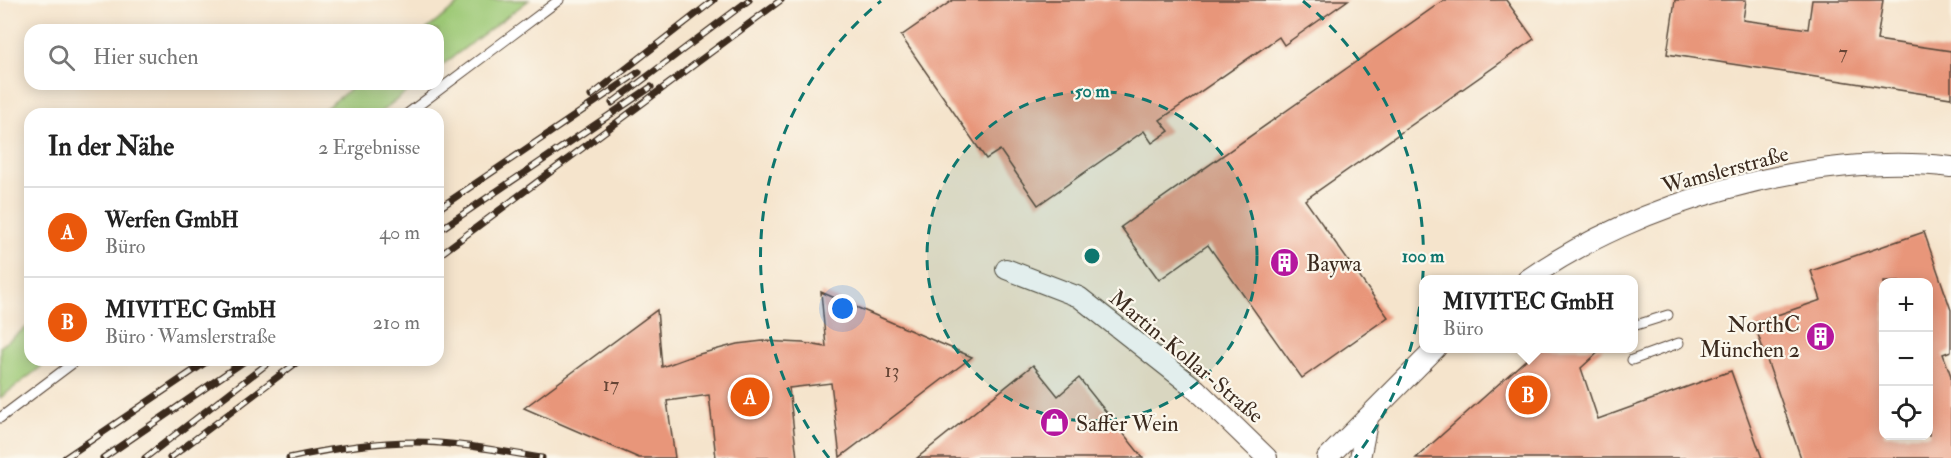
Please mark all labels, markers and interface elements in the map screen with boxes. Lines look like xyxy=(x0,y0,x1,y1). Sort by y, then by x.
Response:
search box xyxy=(24,24,444,90)
house number: 7 xyxy=(1838,40,1848,65)
icon: search xyxy=(45,41,78,74)
text: Hier suchen xyxy=(93,43,199,71)
text: 50 m xyxy=(1075,80,1110,103)
text: In der Nähe xyxy=(48,131,174,163)
text: 2 Ergebnisse xyxy=(318,135,420,160)
street label: Wamslerstraße xyxy=(1658,140,1792,201)
text: Werfen GmbH xyxy=(105,206,239,234)
text: A xyxy=(61,220,74,245)
text: 40 m xyxy=(379,220,420,245)
text: Büro xyxy=(105,234,145,259)
text: 100 m xyxy=(1402,245,1445,268)
centre of rings xyxy=(1082,246,1102,266)
building icon: Baywa xyxy=(1269,247,1301,279)
place label: Baywa xyxy=(1306,250,1362,278)
popup xyxy=(1419,275,1638,353)
map controls xyxy=(1879,278,1933,440)
button: + xyxy=(1879,278,1933,332)
street label: Martin-Kollar-Straße xyxy=(1103,284,1269,430)
text: MIVITEC GmbH xyxy=(1443,288,1614,316)
your location xyxy=(828,294,857,323)
text: MIVITEC GmbH xyxy=(105,296,276,324)
text: B xyxy=(61,310,74,335)
text: 210 m xyxy=(373,310,420,335)
place label: NorthC München 2 xyxy=(1700,311,1800,364)
text: Büro xyxy=(1443,316,1483,341)
building icon: NorthC München 2 xyxy=(1805,321,1837,353)
text: Büro · Wamslerstraße xyxy=(105,324,276,349)
button: − xyxy=(1879,332,1933,386)
house number: 13 xyxy=(885,358,899,383)
house number: 17 xyxy=(603,372,619,397)
pin: B xyxy=(1508,372,1547,418)
pin: A xyxy=(730,374,770,420)
button: locate xyxy=(1879,386,1933,440)
shop icon: Saffer Wein xyxy=(1039,407,1071,439)
place label: Saffer Wein xyxy=(1076,410,1179,438)

